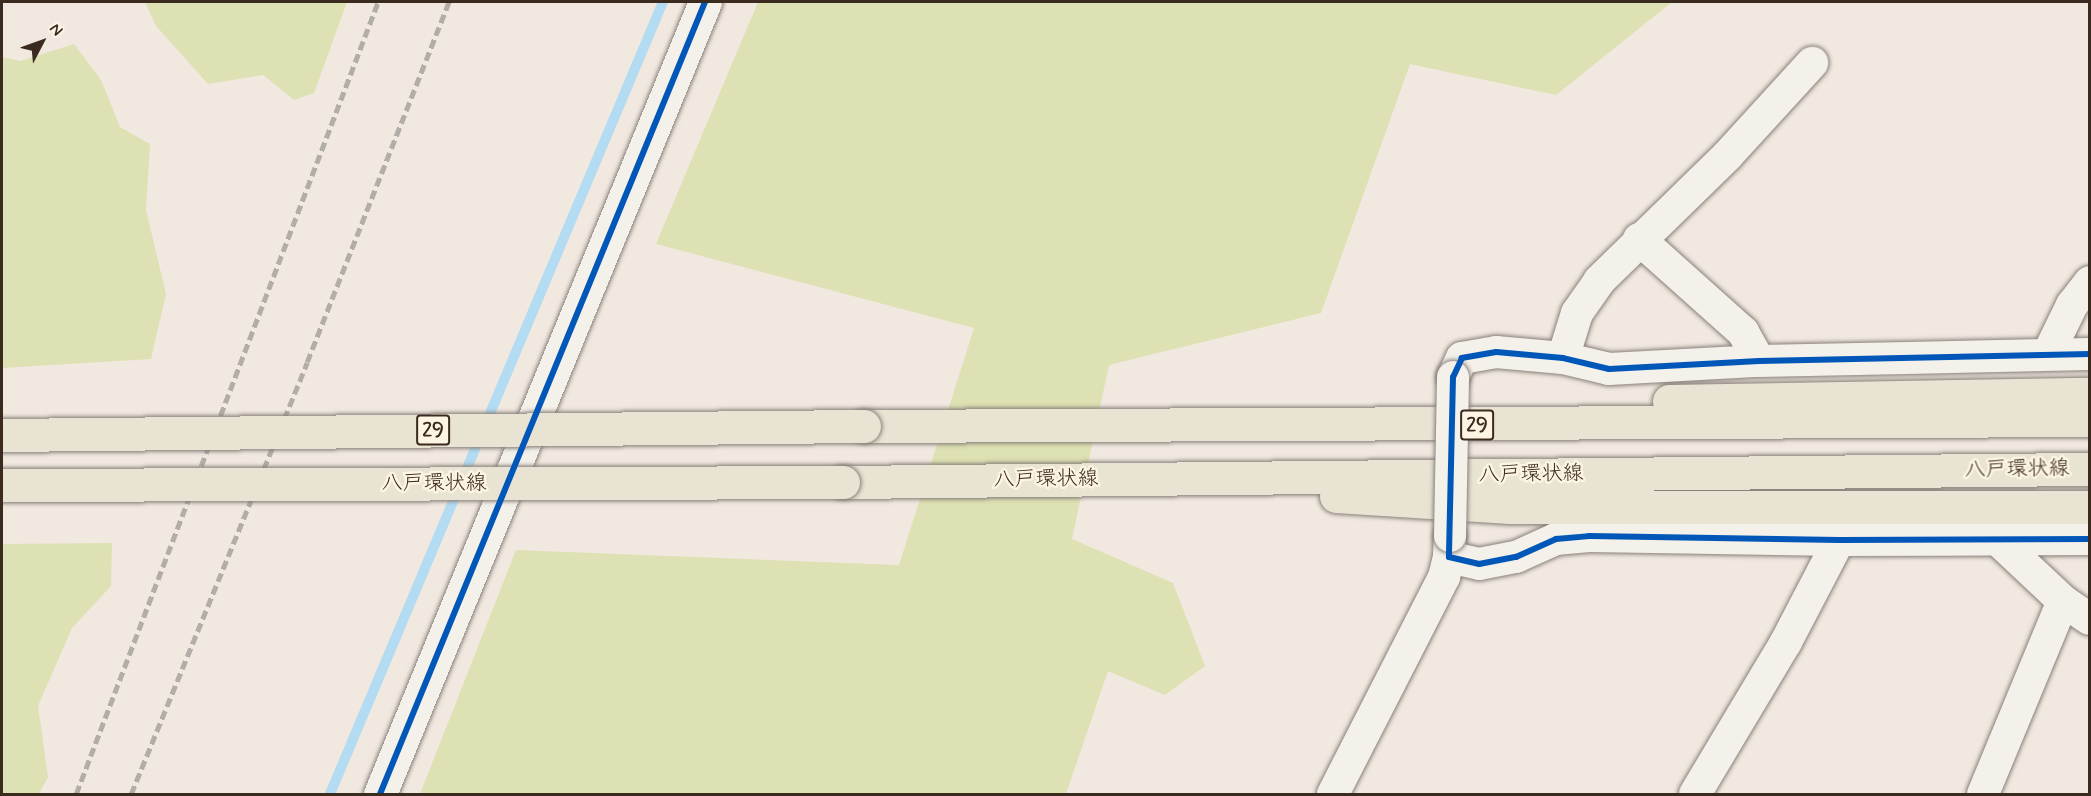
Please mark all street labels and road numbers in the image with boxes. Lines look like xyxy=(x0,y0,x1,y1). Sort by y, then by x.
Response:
road number: 29 xyxy=(1459,408,1495,442)
road number: 29 xyxy=(415,413,451,447)
street label: 八戸環状線 xyxy=(1964,455,2070,483)
street label: 八戸環状線 xyxy=(1478,460,1584,488)
street label: 八戸環状線 xyxy=(993,465,1099,493)
street label: 八戸環状線 xyxy=(382,470,486,496)

